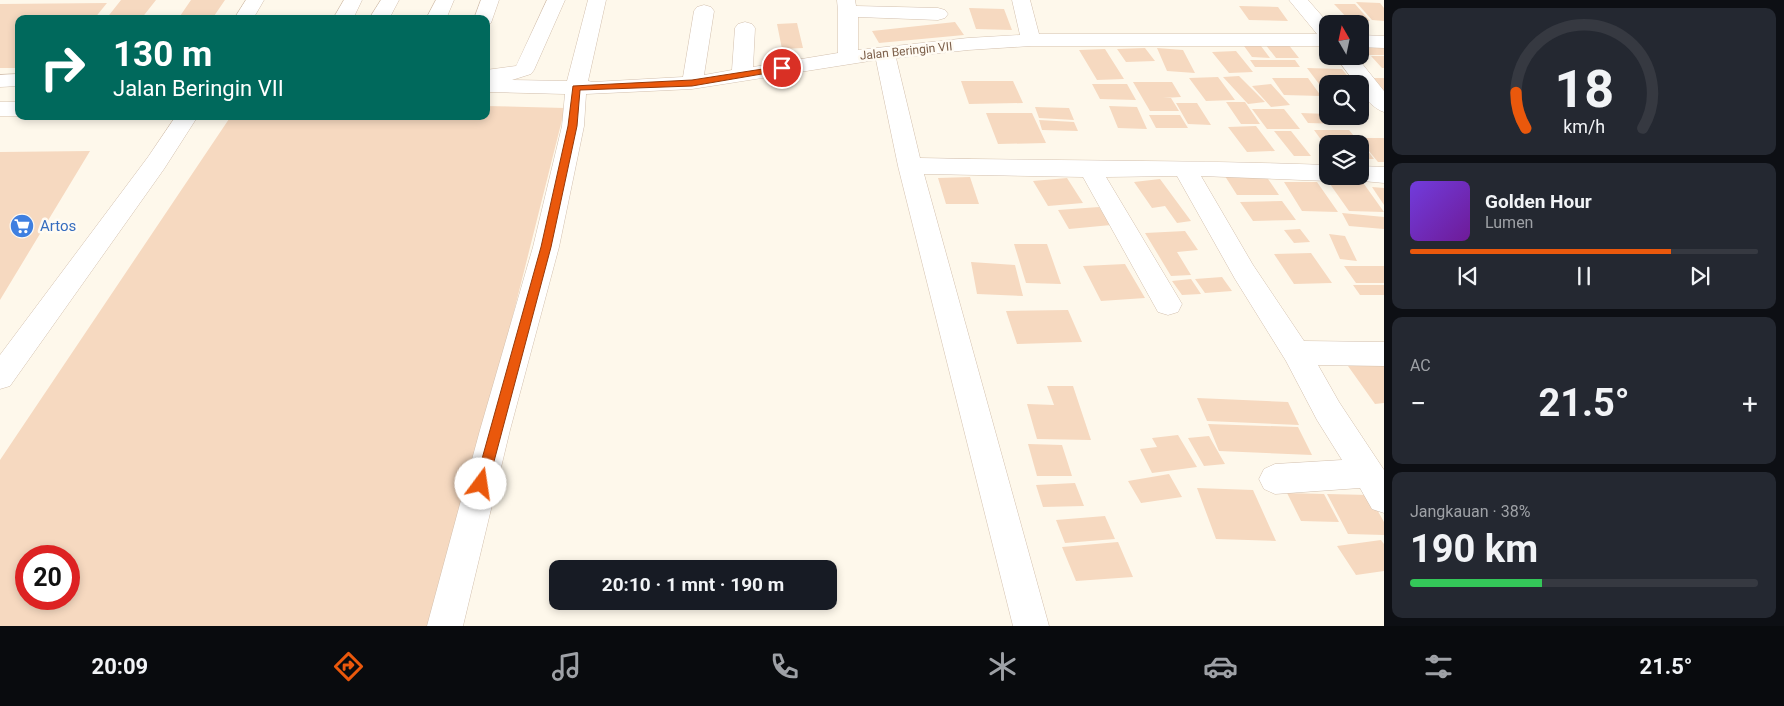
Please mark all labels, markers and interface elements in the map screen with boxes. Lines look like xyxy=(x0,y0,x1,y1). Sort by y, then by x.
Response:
north arrow xyxy=(1319,15,1369,65)
map controls xyxy=(1319,15,1369,185)
text: 130 m xyxy=(113,34,212,75)
icon: right xyxy=(30,35,95,100)
street label: Jalan Beringin VII xyxy=(859,39,953,63)
pin xyxy=(761,47,803,89)
icon: arrive xyxy=(768,54,796,82)
text: 18 xyxy=(1554,59,1614,120)
button: search xyxy=(1319,75,1369,125)
text: Jalan Beringin VII xyxy=(113,76,284,101)
text: km/h xyxy=(1563,116,1605,137)
button: layers xyxy=(1319,135,1369,185)
text: Golden Hour xyxy=(1485,190,1592,213)
supermarket icon: Artos xyxy=(9,213,35,239)
text: Lumen xyxy=(1485,213,1533,232)
place label: Artos xyxy=(40,217,76,235)
icon: previous xyxy=(1454,262,1482,290)
icon: pause xyxy=(1570,262,1598,290)
icon: next xyxy=(1686,262,1714,290)
text: AC xyxy=(1410,356,1431,375)
text: 21.5° xyxy=(1538,381,1630,425)
text: − xyxy=(1410,387,1426,420)
text: + xyxy=(1742,387,1758,420)
position arrow xyxy=(454,457,506,509)
text: Jangkauan · 38% xyxy=(1410,502,1530,521)
text: 190 km xyxy=(1410,527,1538,571)
speed limit sign: 20 xyxy=(15,545,80,610)
text: 20:10 · 1 mnt · 190 m xyxy=(602,573,784,596)
icon: directions xyxy=(331,649,366,684)
icon: music xyxy=(549,649,584,684)
icon: phone xyxy=(767,649,802,684)
icon: climate xyxy=(985,649,1020,684)
icon: car xyxy=(1203,649,1238,684)
icon: filters xyxy=(1421,649,1456,684)
text: 20:09 xyxy=(92,654,148,679)
text: 21.5° xyxy=(1640,654,1692,679)

